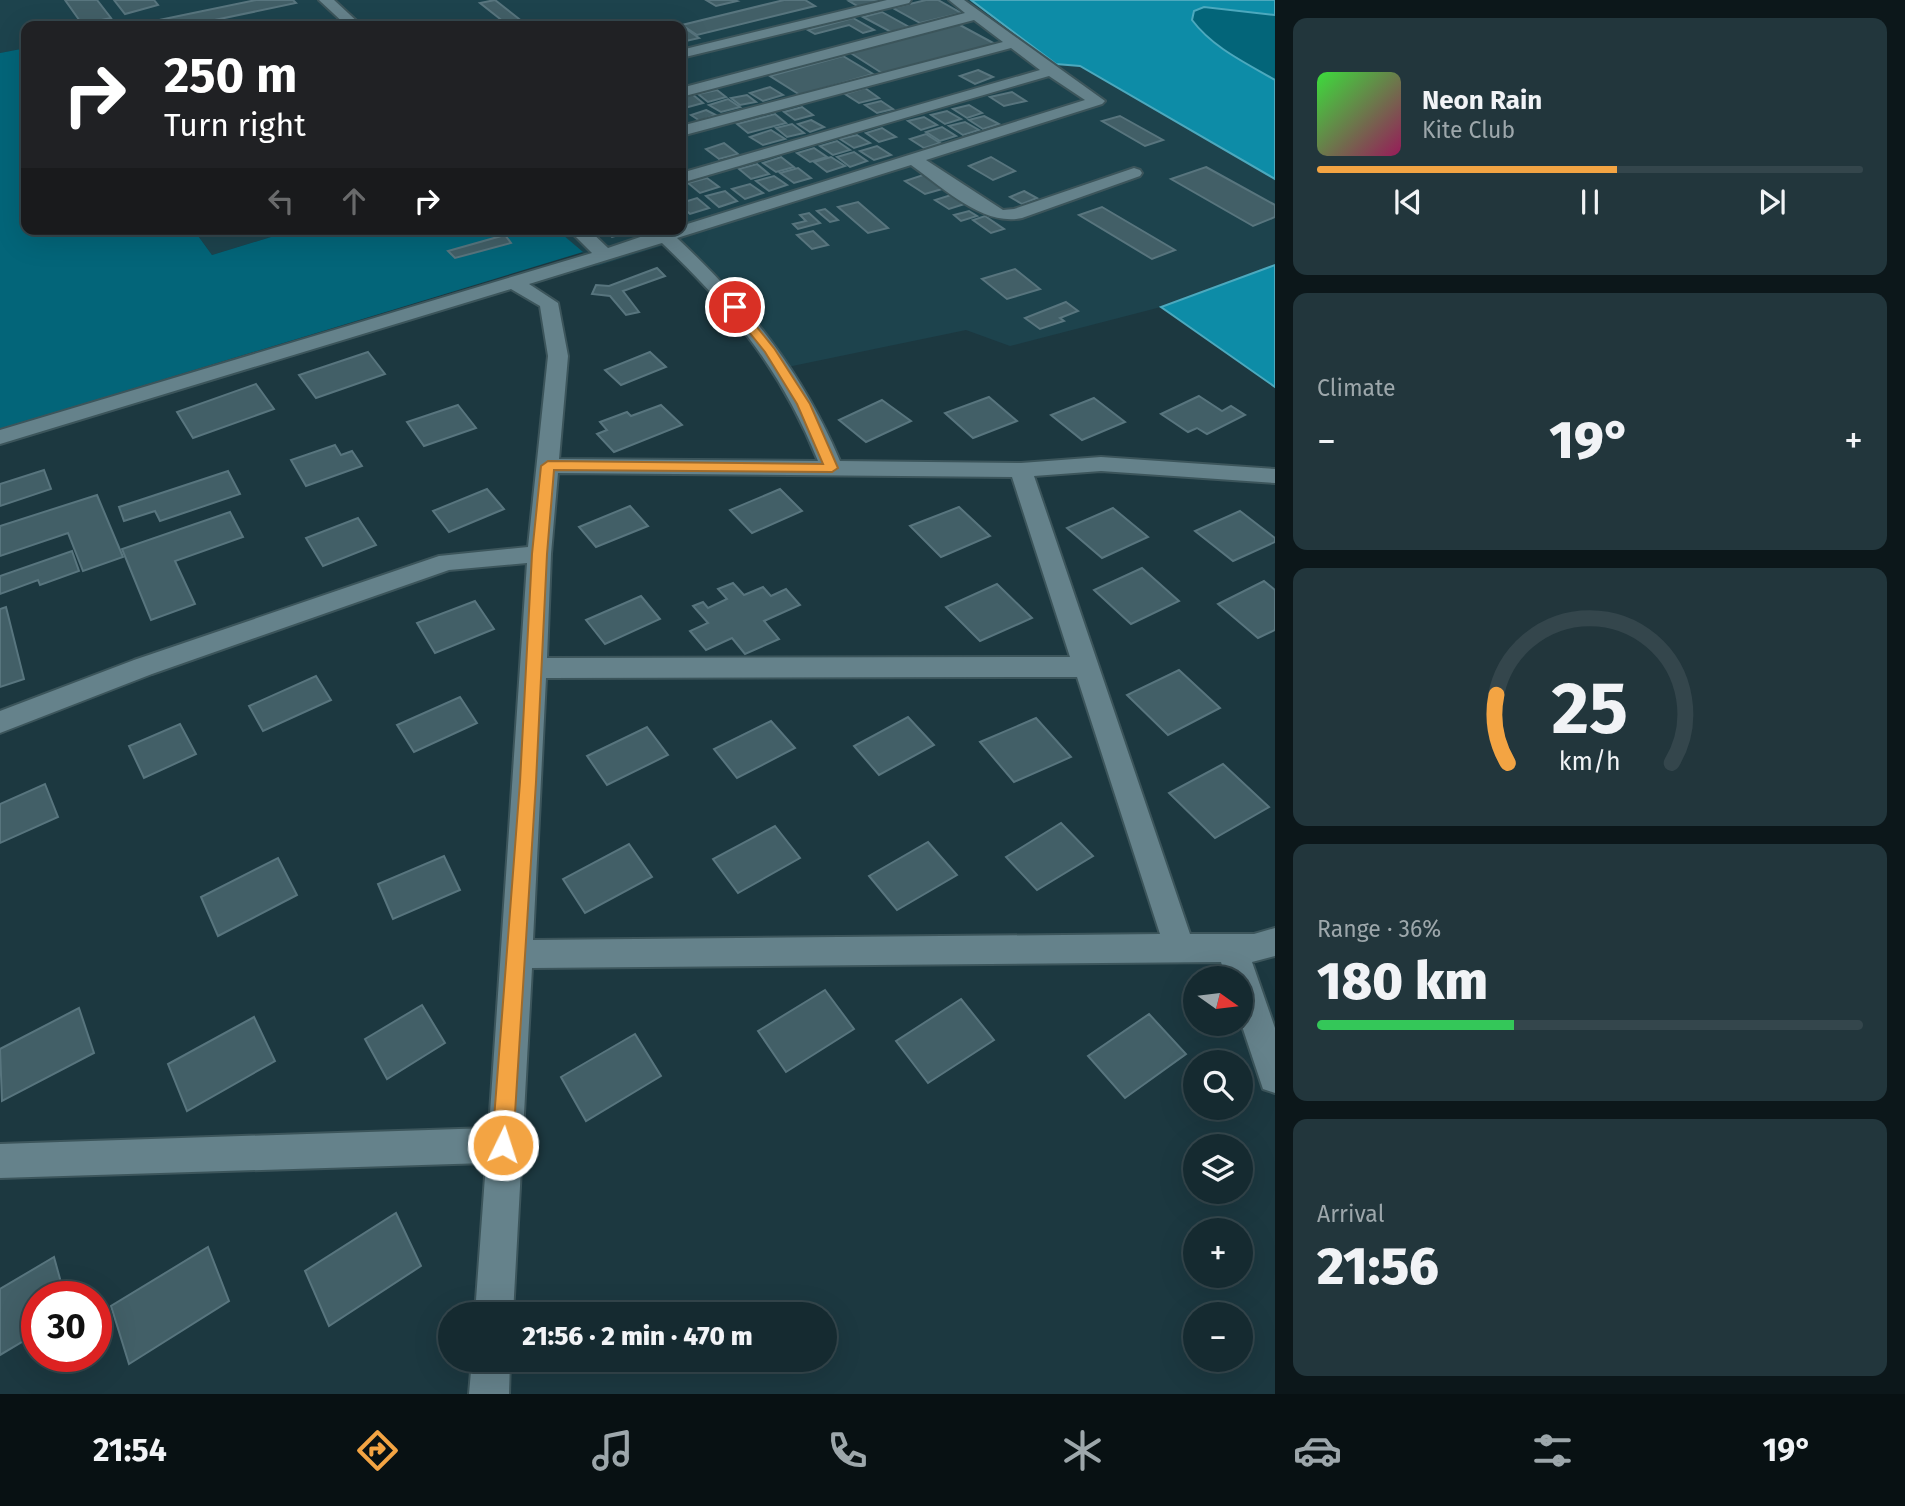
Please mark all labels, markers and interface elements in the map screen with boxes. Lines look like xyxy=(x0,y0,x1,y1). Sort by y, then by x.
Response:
text: 250 m xyxy=(164,46,297,105)
icon: right xyxy=(49,49,140,140)
text: Neon Rain xyxy=(1422,85,1542,116)
text: Turn right xyxy=(164,106,306,144)
text: Kite Club xyxy=(1422,116,1515,144)
icon: left xyxy=(262,182,300,220)
icon: ahead xyxy=(335,182,373,220)
icon: right xyxy=(408,182,446,220)
icon: previous xyxy=(1389,183,1427,221)
icon: pause xyxy=(1571,183,1609,221)
icon: next xyxy=(1753,183,1791,221)
pin xyxy=(705,277,765,337)
icon: arrive xyxy=(716,288,754,326)
text: Climate xyxy=(1317,374,1396,402)
text: 19° xyxy=(1549,409,1631,472)
text: − xyxy=(1317,418,1336,464)
text: + xyxy=(1844,418,1863,464)
text: 25 xyxy=(1552,665,1628,752)
text: km/h xyxy=(1559,747,1621,777)
text: Range · 36% xyxy=(1317,915,1441,943)
text: 180 km xyxy=(1317,950,1488,1013)
north arrow xyxy=(1183,966,1253,1036)
map controls xyxy=(1183,966,1253,1372)
button: search xyxy=(1183,1050,1253,1120)
position arrow xyxy=(466,1108,540,1182)
button: layers xyxy=(1183,1134,1253,1204)
text: Arrival xyxy=(1317,1200,1384,1228)
button: + xyxy=(1183,1218,1253,1288)
text: 21:56 xyxy=(1317,1235,1439,1298)
speed limit sign: 30 xyxy=(21,1281,112,1372)
button: − xyxy=(1183,1302,1253,1372)
text: 21:56 · 2 min · 470 m xyxy=(522,1321,753,1352)
icon: directions xyxy=(353,1426,402,1475)
icon: music xyxy=(588,1426,637,1475)
icon: phone xyxy=(823,1426,872,1475)
icon: climate xyxy=(1058,1426,1107,1475)
icon: car xyxy=(1293,1426,1342,1475)
icon: filters xyxy=(1528,1426,1577,1475)
text: 21:54 xyxy=(93,1431,167,1469)
text: 19° xyxy=(1763,1431,1812,1469)

